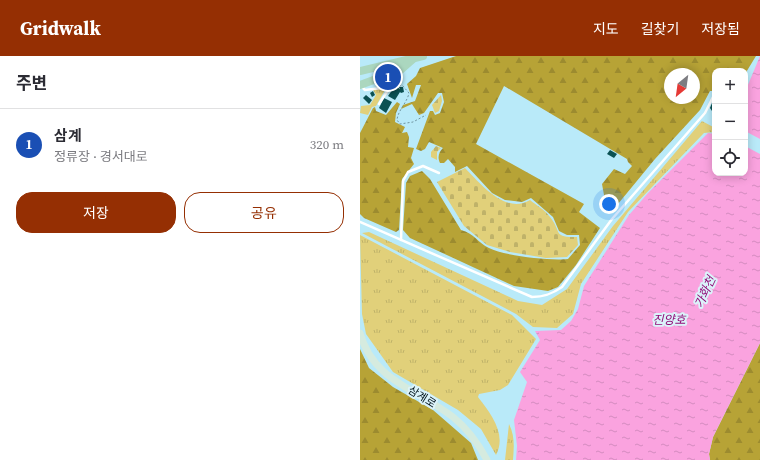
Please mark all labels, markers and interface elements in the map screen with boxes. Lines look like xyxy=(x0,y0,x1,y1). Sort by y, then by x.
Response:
text: Gridwalk xyxy=(20,15,101,41)
text: 지도 xyxy=(593,19,619,39)
text: 길찾기 xyxy=(641,19,679,39)
text: 저장됨 xyxy=(701,19,740,39)
pin: 1 xyxy=(375,62,401,92)
north arrow xyxy=(664,68,700,104)
map controls xyxy=(712,68,748,176)
button: + xyxy=(712,68,748,104)
text: 주변 xyxy=(16,71,47,95)
button: − xyxy=(712,104,748,140)
text: 삼계 xyxy=(54,125,82,146)
text: 1 xyxy=(25,136,33,153)
text: 320 m xyxy=(310,136,344,153)
button: locate xyxy=(712,140,748,176)
text: 정류장 · 경서대로 xyxy=(54,148,148,165)
button: 저장 xyxy=(16,192,176,233)
button: 공유 xyxy=(184,192,344,233)
your location xyxy=(599,194,619,214)
water label: 가화천 xyxy=(691,272,720,310)
water label: 진양호 xyxy=(652,312,687,328)
street label: 삼계로 xyxy=(405,383,439,411)

